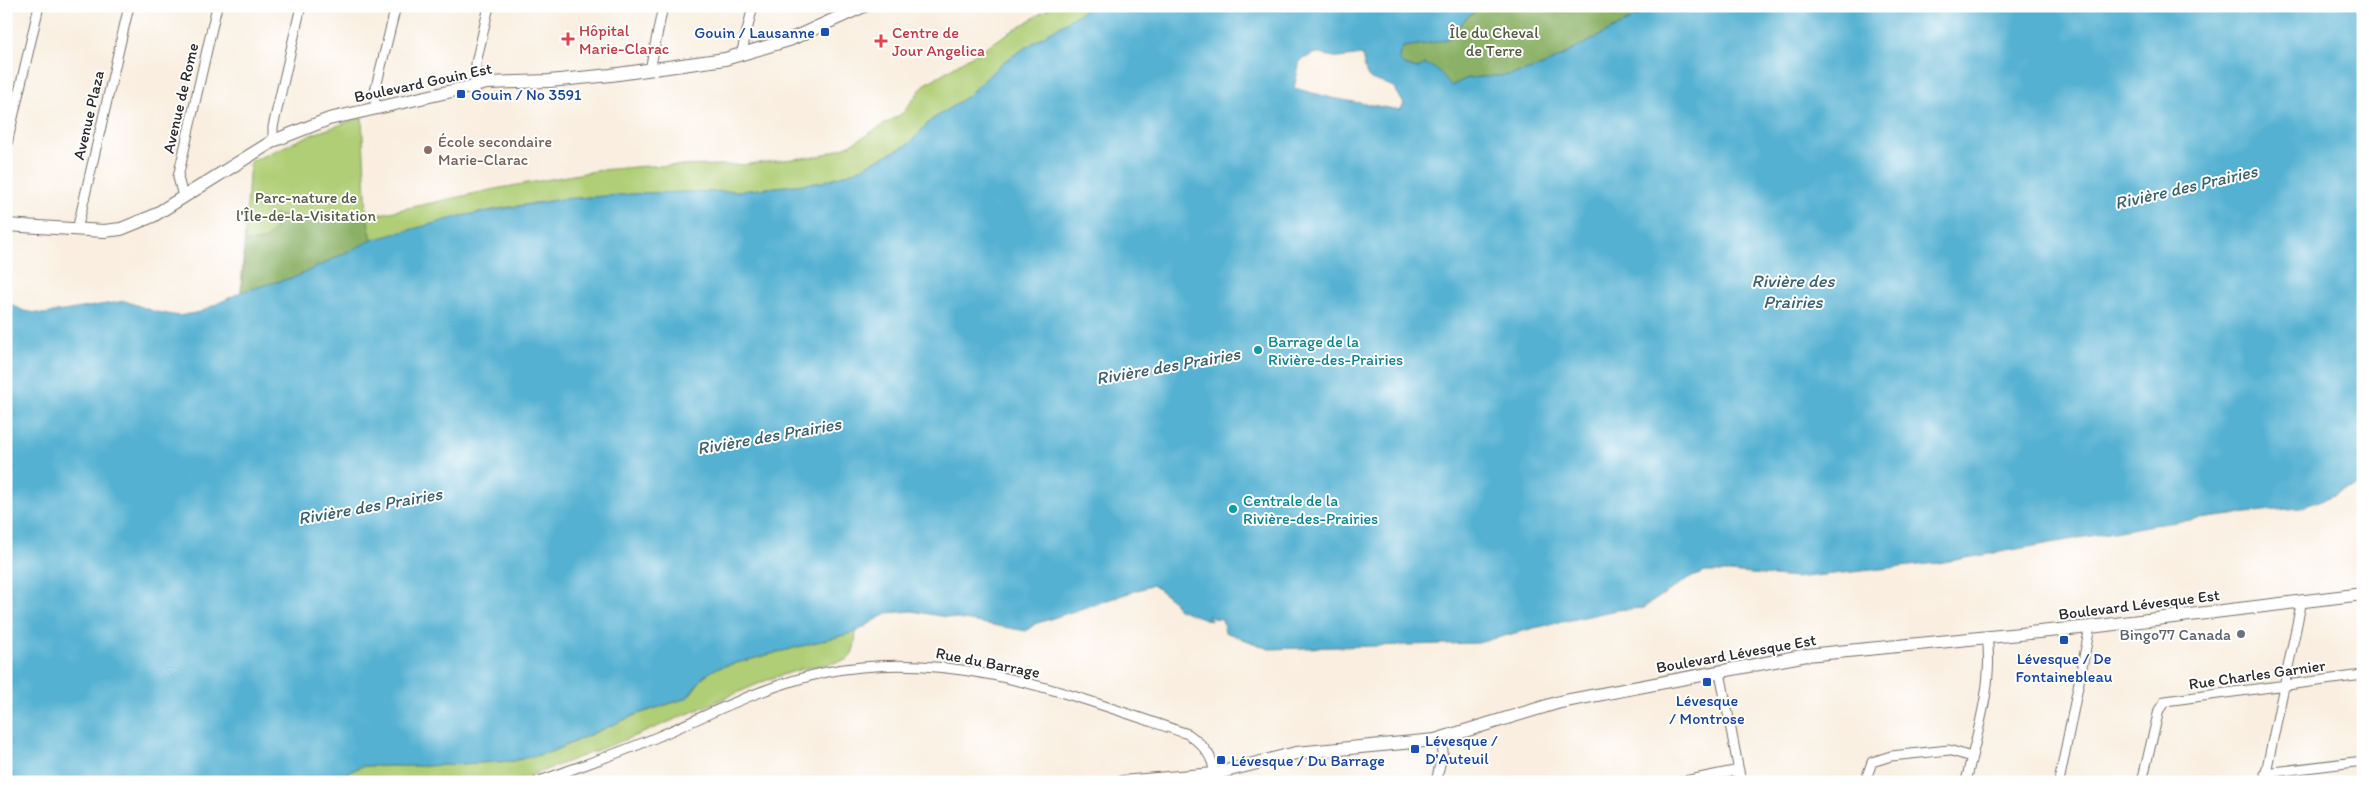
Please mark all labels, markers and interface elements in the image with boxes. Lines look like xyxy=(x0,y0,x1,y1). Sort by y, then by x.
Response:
place label: Hôpital Marie-Clarac xyxy=(579,21,669,58)
place label: Gouin / Lausanne xyxy=(694,23,815,42)
place label: Centre de Jour Angelica xyxy=(892,23,985,60)
park label: Île du Cheval de Terre xyxy=(1449,23,1539,60)
marker: Gouin / Lausanne xyxy=(819,26,831,38)
marker: Hôpital Marie-Clarac xyxy=(561,32,575,46)
marker: Centre de Jour Angelica xyxy=(874,34,888,48)
street label: Avenue de Rome xyxy=(159,41,202,155)
street label: Boulevard Gouin Est xyxy=(352,59,494,106)
street label: Avenue Plaza xyxy=(69,69,108,162)
place label: Gouin / No 3591 xyxy=(471,85,582,104)
marker: Gouin / No 3591 xyxy=(455,88,467,100)
place label: École secondaire Marie-Clarac xyxy=(438,132,552,169)
marker: École secondaire Marie-Clarac xyxy=(422,144,434,156)
water label: Rivière des Prairies xyxy=(2113,160,2260,214)
park label: Parc-nature de l'Île-de-la-Visitation xyxy=(236,188,376,225)
water label: Rivière des Prairies xyxy=(1752,270,1835,313)
place label: Barrage de la Rivière-des-Prairies xyxy=(1268,332,1403,369)
water label: Rivière des Prairies xyxy=(1094,342,1243,389)
marker: Barrage de la Rivière-des-Prairies xyxy=(1252,344,1264,356)
water label: Rivière des Prairies xyxy=(695,412,844,459)
water label: Rivière des Prairies xyxy=(296,482,445,529)
place label: Centrale de la Rivière-des-Prairies xyxy=(1243,491,1378,528)
marker: Centrale de la Rivière-des-Prairies xyxy=(1227,503,1239,515)
street label: Boulevard Lévesque Est xyxy=(2057,585,2221,624)
place label: Bingo77 Canada xyxy=(2119,625,2231,644)
marker: Bingo77 Canada xyxy=(2235,628,2247,640)
street label: Boulevard Lévesque Est xyxy=(1655,630,1818,677)
marker: Lévesque / De Fontainebleau xyxy=(2058,634,2070,646)
street label: Rue du Barrage xyxy=(934,643,1042,682)
place label: Lévesque / De Fontainebleau xyxy=(2015,649,2113,686)
street label: Rue Charles Garnier xyxy=(2187,655,2327,693)
marker: Lévesque / Montrose xyxy=(1701,676,1713,688)
place label: Lévesque / Montrose xyxy=(1669,691,1745,728)
place label: Lévesque / D'Auteuil xyxy=(1425,731,1498,768)
marker: Lévesque / D'Auteuil xyxy=(1409,743,1421,755)
place label: Lévesque / Du Barrage xyxy=(1231,751,1385,770)
marker: Lévesque / Du Barrage xyxy=(1215,754,1227,766)

